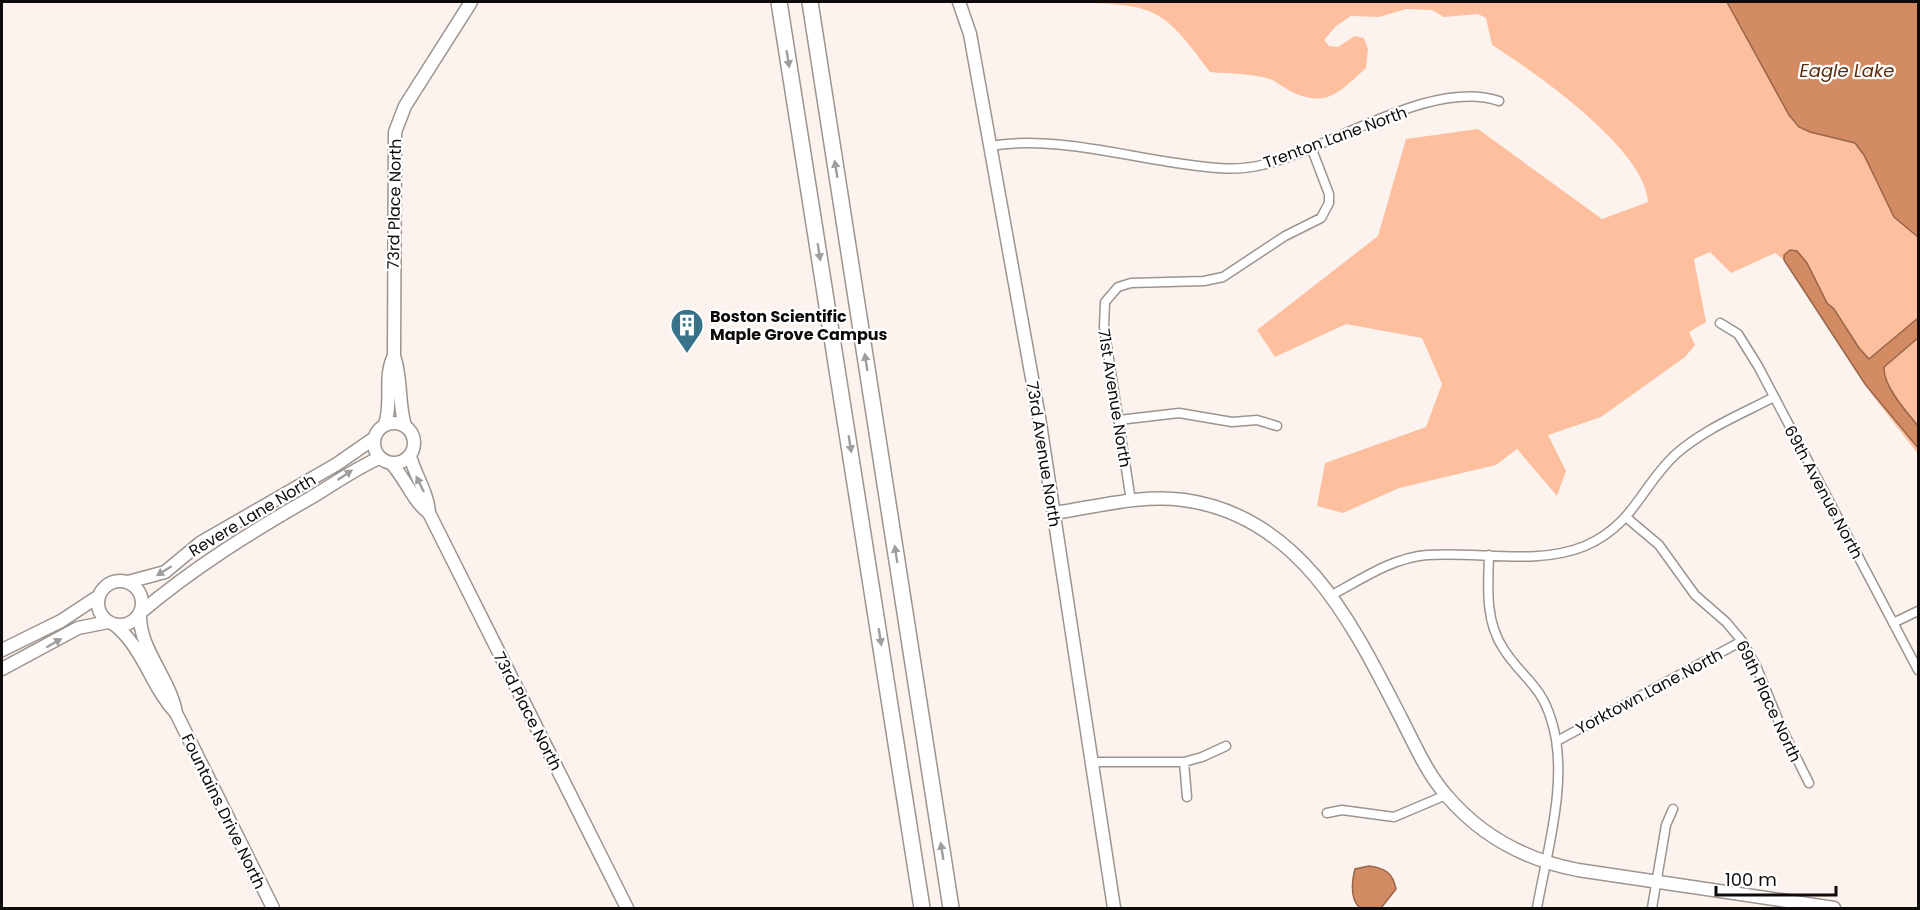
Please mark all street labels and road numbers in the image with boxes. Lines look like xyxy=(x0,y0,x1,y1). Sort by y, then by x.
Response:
street label: Trenton Lane North xyxy=(1260,101,1410,174)
street label: 73rd Place North xyxy=(382,138,407,270)
street label: 71st Avenue North xyxy=(1092,327,1137,469)
street label: 73rd Avenue North xyxy=(1021,380,1066,529)
street label: 69th Avenue North xyxy=(1779,421,1869,563)
street label: Revere Lane North xyxy=(184,468,320,562)
street label: 69th Place North xyxy=(1730,637,1807,766)
street label: Yorktown Lane North xyxy=(1572,643,1727,740)
street label: 73rd Place North xyxy=(488,648,567,775)
street label: Fountains Drive North xyxy=(176,730,271,893)

